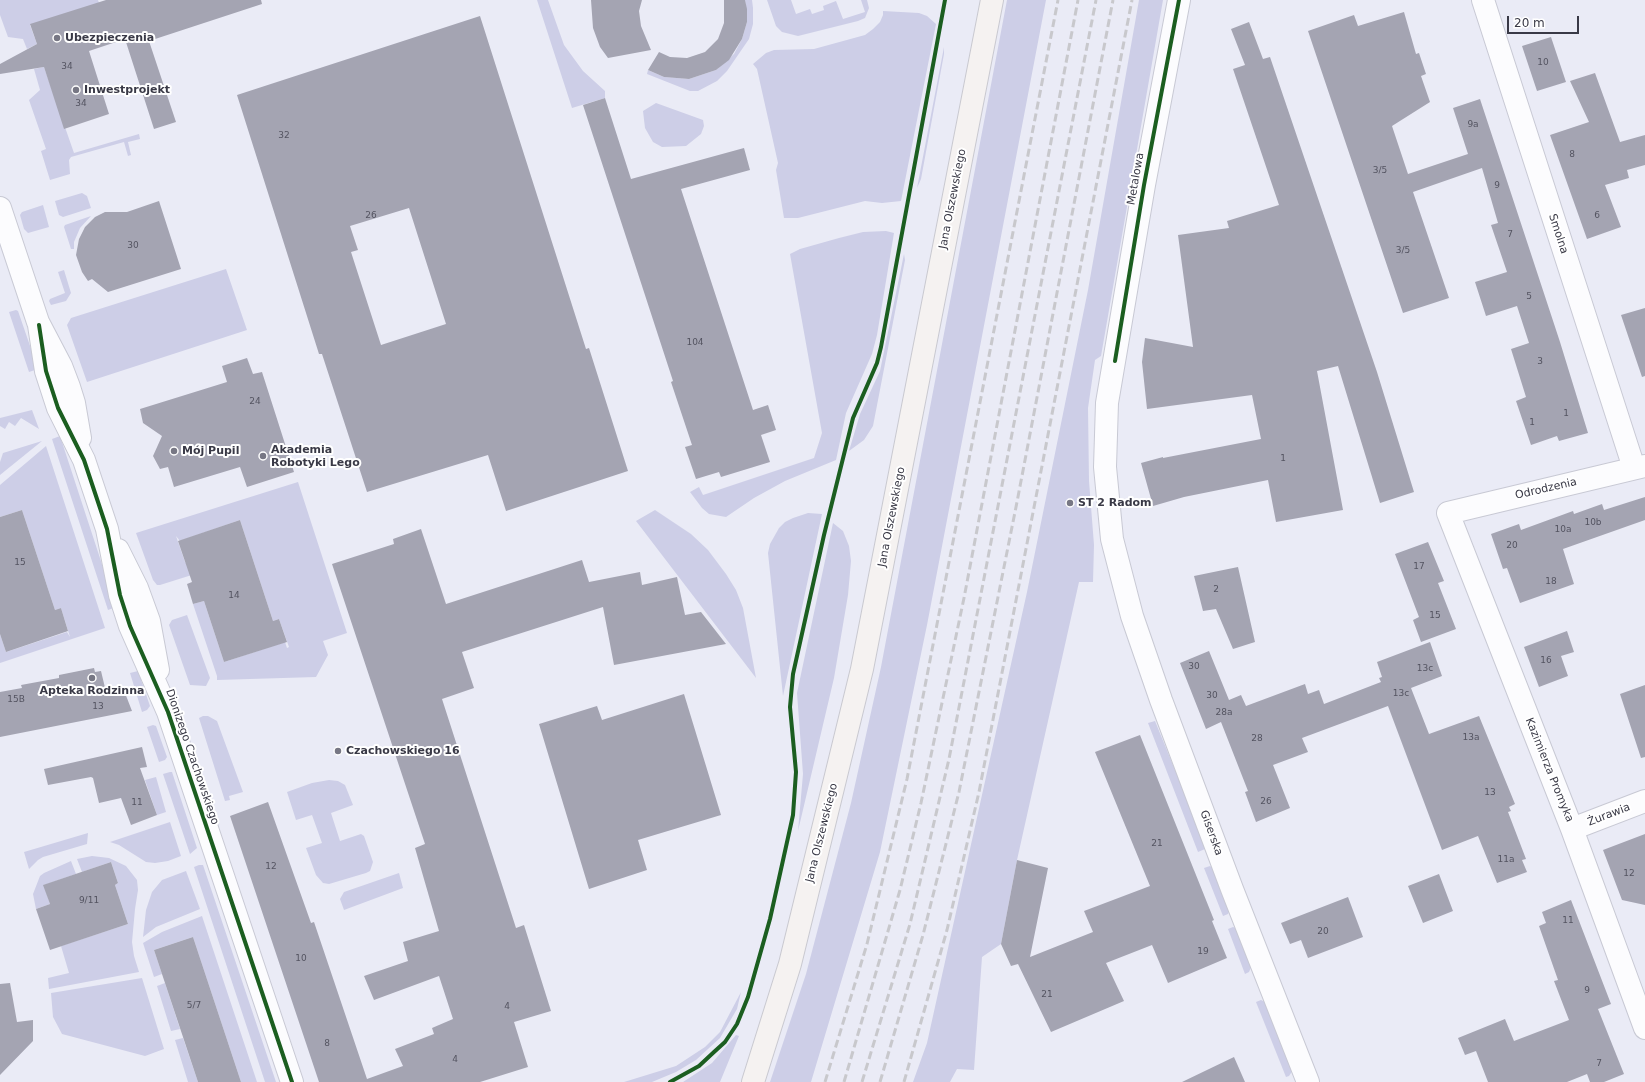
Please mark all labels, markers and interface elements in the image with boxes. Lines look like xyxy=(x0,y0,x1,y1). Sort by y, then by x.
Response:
scale bar xyxy=(1509,8,1581,34)
text: 20 m xyxy=(1514,16,1545,30)
place label: Ubezpieczenia xyxy=(65,31,154,45)
marker: Ubezpieczenia xyxy=(52,33,62,43)
house number: 10 xyxy=(1537,58,1549,68)
house number: 34 xyxy=(61,62,73,72)
place label: Inwestprojekt xyxy=(84,83,170,97)
marker: Inwestprojekt xyxy=(71,85,81,95)
house number: 34 xyxy=(75,99,87,109)
house number: 9a xyxy=(1467,120,1479,130)
house number: 32 xyxy=(278,131,290,141)
street label: Jana Olszewskiego xyxy=(937,148,969,250)
house number: 8 xyxy=(1569,150,1575,160)
street label: Metalowa xyxy=(1125,152,1147,206)
house number: 3/5 xyxy=(1373,166,1387,176)
house number: 9 xyxy=(1494,181,1500,191)
house number: 26 xyxy=(365,211,377,221)
house number: 6 xyxy=(1594,211,1600,221)
street label: Smolna xyxy=(1545,212,1571,256)
house number: 7 xyxy=(1507,230,1513,240)
house number: 30 xyxy=(127,241,139,251)
house number: 3/5 xyxy=(1396,246,1410,256)
house number: 5 xyxy=(1526,292,1532,302)
house number: 104 xyxy=(686,338,704,348)
house number: 3 xyxy=(1537,357,1543,367)
house number: 24 xyxy=(249,397,261,407)
house number: 1 xyxy=(1563,409,1569,419)
house number: 1 xyxy=(1529,418,1535,428)
place label: Akademia Robotyki Lego xyxy=(271,443,360,469)
place label: Mój Pupil xyxy=(182,444,239,458)
marker: Mój Pupil xyxy=(169,446,179,456)
marker: Akademia Robotyki Lego xyxy=(258,451,268,461)
house number: 1 xyxy=(1280,454,1286,464)
street label: Jana Olszewskiego xyxy=(876,466,908,568)
street label: Odrodzenia xyxy=(1514,475,1578,503)
place label: ST 2 Radom xyxy=(1078,496,1152,510)
marker: ST 2 Radom xyxy=(1065,498,1075,508)
house number: 10b xyxy=(1584,518,1602,528)
house number: 10a xyxy=(1555,525,1571,535)
house number: 20 xyxy=(1506,541,1518,551)
house number: 15 xyxy=(14,558,26,568)
house number: 17 xyxy=(1413,562,1425,572)
house number: 18 xyxy=(1545,577,1557,587)
house number: 2 xyxy=(1213,585,1219,595)
house number: 14 xyxy=(228,591,240,601)
house number: 15 xyxy=(1429,611,1441,621)
house number: 16 xyxy=(1540,656,1552,666)
house number: 30 xyxy=(1188,662,1200,672)
house number: 13c xyxy=(1417,664,1433,674)
marker: Apteka Rodzinna xyxy=(87,673,97,683)
place label: Apteka Rodzinna xyxy=(40,684,144,698)
street label: Dionizego Czachowskiego xyxy=(163,687,221,827)
house number: 13c xyxy=(1393,689,1409,699)
house number: 30 xyxy=(1206,691,1218,701)
house number: 15B xyxy=(7,695,25,705)
house number: 13 xyxy=(92,702,104,712)
house number: 28a xyxy=(1216,708,1232,718)
street label: Kazimierza Promyka xyxy=(1522,716,1576,824)
house number: 13a xyxy=(1463,733,1479,743)
house number: 28 xyxy=(1251,734,1263,744)
place label: Czachowskiego 16 xyxy=(346,744,460,758)
marker: Czachowskiego 16 xyxy=(333,746,343,756)
street label: Jana Olszewskiego xyxy=(803,782,841,884)
house number: 13 xyxy=(1484,788,1496,798)
house number: 26 xyxy=(1260,797,1272,807)
house number: 11 xyxy=(131,798,143,808)
street label: Żurawia xyxy=(1586,801,1632,829)
street label: Giserska xyxy=(1197,809,1225,857)
house number: 21 xyxy=(1151,839,1163,849)
house number: 11a xyxy=(1498,855,1514,865)
house number: 12 xyxy=(265,862,277,872)
house number: 12 xyxy=(1623,869,1635,879)
house number: 9/11 xyxy=(79,896,99,906)
house number: 11 xyxy=(1562,916,1574,926)
house number: 20 xyxy=(1317,927,1329,937)
house number: 19 xyxy=(1197,947,1209,957)
house number: 10 xyxy=(295,954,307,964)
house number: 9 xyxy=(1584,986,1590,996)
house number: 21 xyxy=(1041,990,1053,1000)
house number: 5/7 xyxy=(187,1001,201,1011)
house number: 4 xyxy=(504,1002,510,1012)
house number: 8 xyxy=(324,1039,330,1049)
house number: 4 xyxy=(452,1055,458,1065)
house number: 7 xyxy=(1596,1059,1602,1069)

